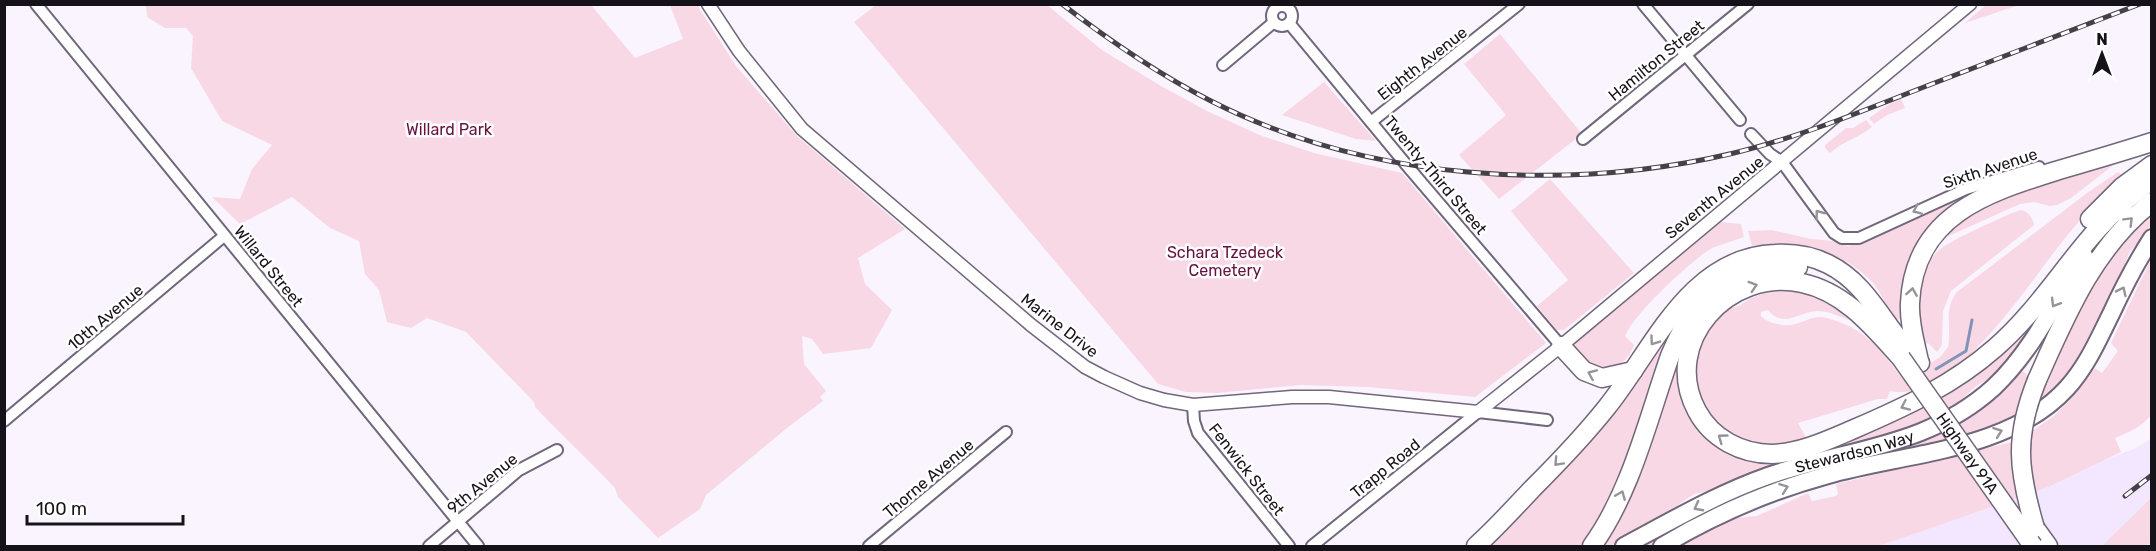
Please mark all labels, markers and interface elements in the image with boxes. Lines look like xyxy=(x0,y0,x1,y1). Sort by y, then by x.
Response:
street label: Hamilton Street xyxy=(1605,16,1708,105)
street label: Eighth Avenue xyxy=(1374,23,1471,104)
north arrow xyxy=(2072,24,2132,84)
text: N xyxy=(2096,30,2108,49)
street label: Twenty-Third Street xyxy=(1380,112,1491,238)
park label: Willard Park xyxy=(406,120,493,139)
street label: Sixth Avenue xyxy=(1941,144,2040,193)
street label: Seventh Avenue xyxy=(1661,152,1767,243)
one-way arrow xyxy=(1912,203,1923,215)
one-way arrow xyxy=(1816,210,1827,221)
one-way arrow xyxy=(2122,218,2133,229)
street label: Willard Street xyxy=(230,222,307,311)
park label: Schara Tzedeck Cemetery xyxy=(1167,243,1284,280)
street label: 10th Avenue xyxy=(64,280,147,354)
one-way arrow xyxy=(1747,280,1758,293)
one-way arrow xyxy=(2115,286,2126,297)
one-way arrow xyxy=(1905,287,1917,296)
street label: Marine Drive xyxy=(1017,289,1102,361)
one-way arrow xyxy=(2051,297,2062,307)
one-way arrow xyxy=(1650,334,1661,345)
one-way arrow xyxy=(1588,369,1599,381)
one-way arrow xyxy=(1900,399,1911,411)
street label: Highway 91A xyxy=(1932,409,2003,498)
street label: Fenwick Street xyxy=(1205,420,1288,519)
street label: Stewardson Way xyxy=(1793,426,1917,477)
one-way arrow xyxy=(1992,427,2003,439)
one-way arrow xyxy=(1718,434,1729,445)
street label: Thorne Avenue xyxy=(879,435,977,522)
street label: Trapp Road xyxy=(1347,435,1424,502)
street label: 9th Avenue xyxy=(443,449,521,518)
one-way arrow xyxy=(1554,456,1565,466)
one-way arrow xyxy=(1778,483,1789,496)
scale bar xyxy=(27,488,183,526)
one-way arrow xyxy=(1613,491,1625,502)
text: 100 m xyxy=(36,498,87,520)
one-way arrow xyxy=(1694,500,1705,511)

